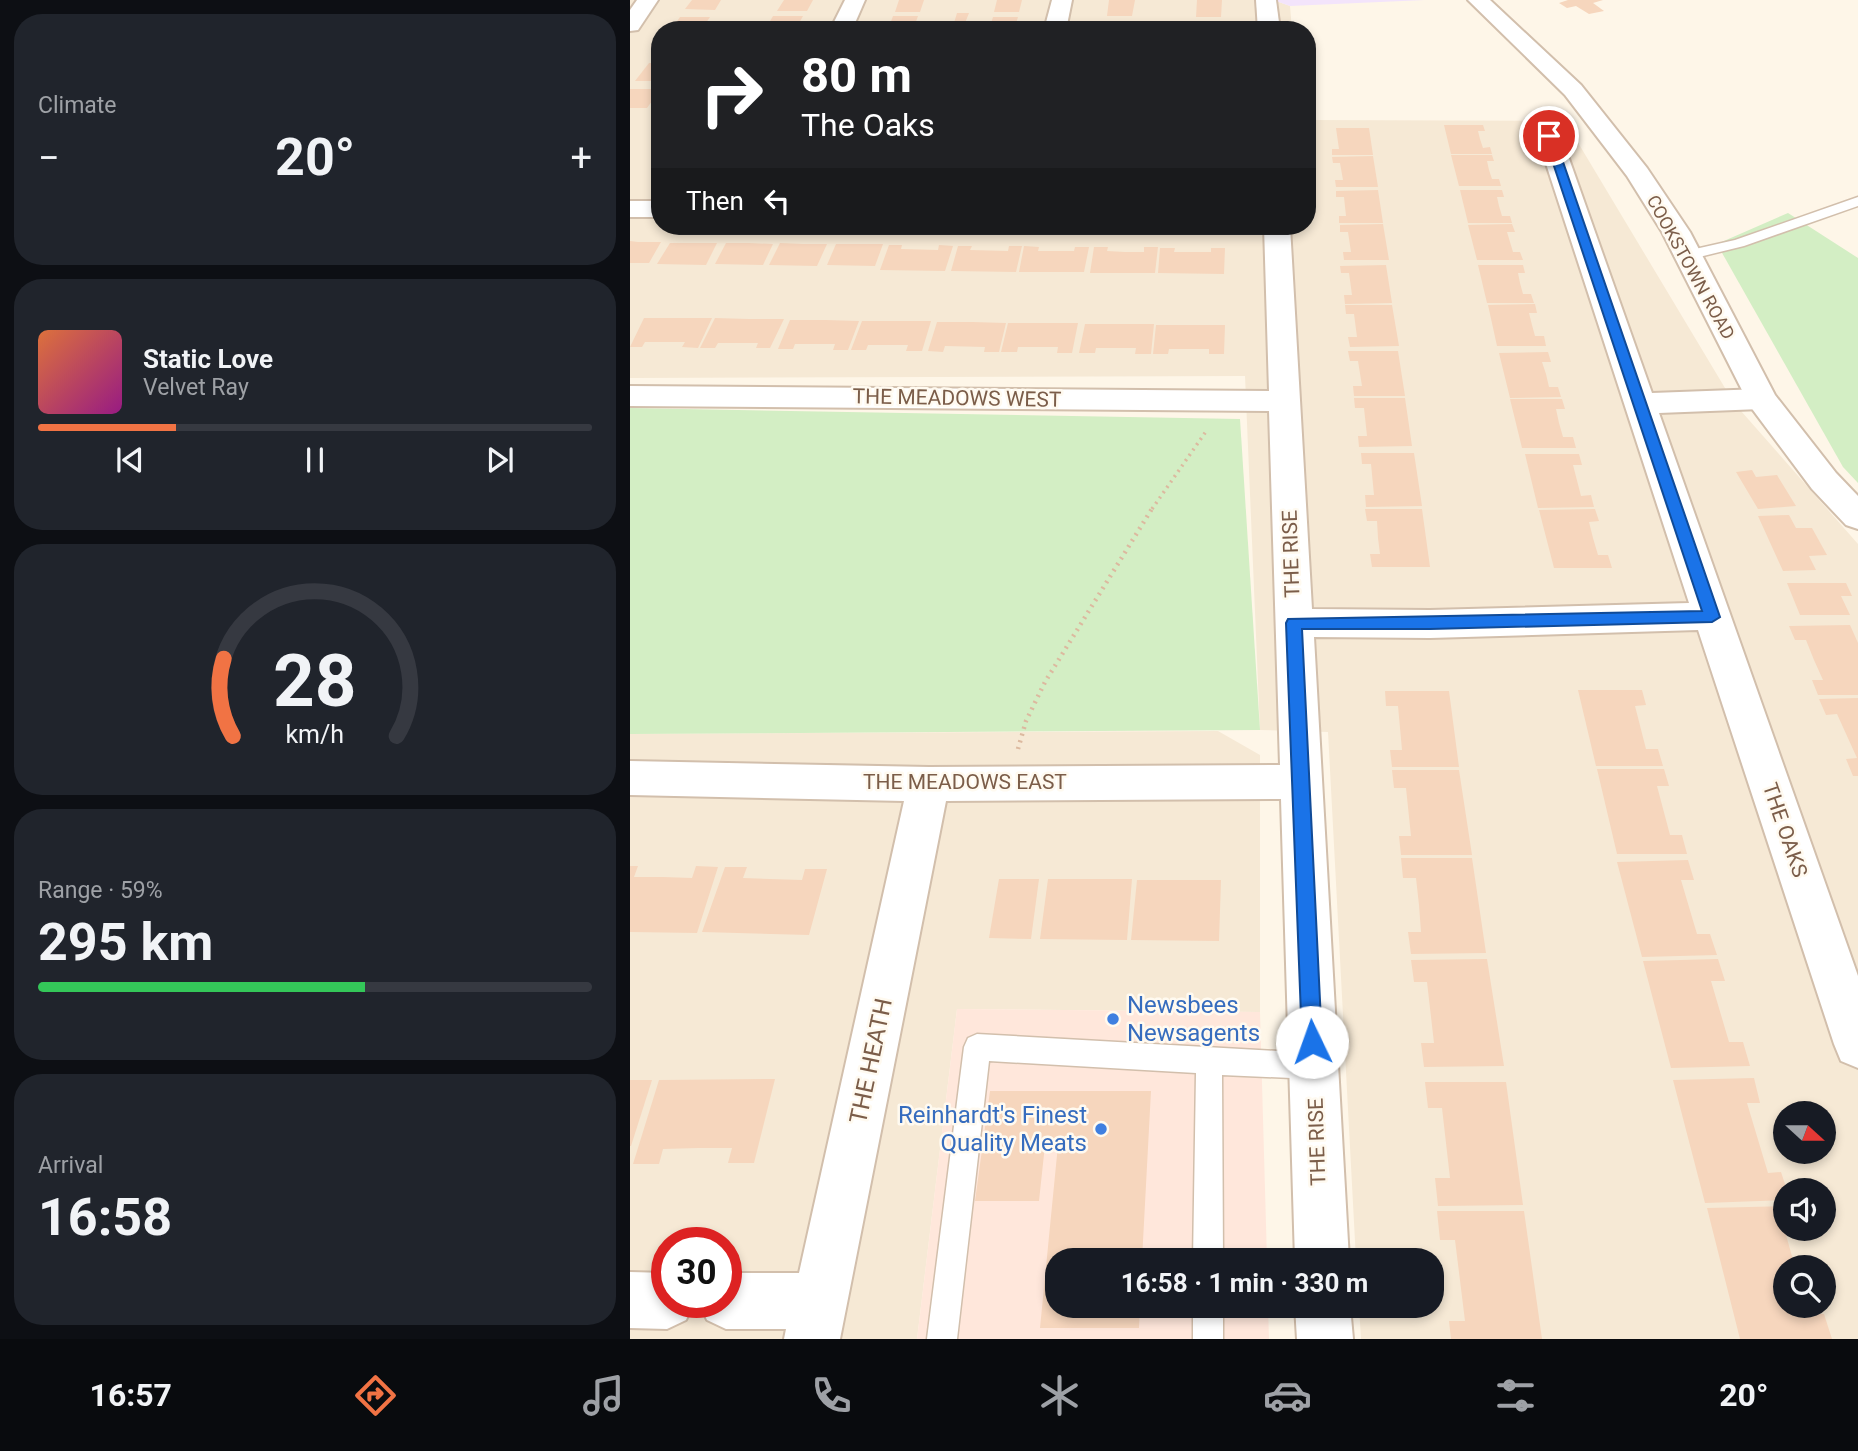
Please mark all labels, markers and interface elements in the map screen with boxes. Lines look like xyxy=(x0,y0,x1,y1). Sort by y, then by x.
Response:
text: 80 m xyxy=(801,47,912,104)
icon: right xyxy=(686,49,777,140)
text: Climate xyxy=(38,92,117,119)
text: The Oaks xyxy=(801,106,935,144)
pin xyxy=(1519,106,1579,166)
icon: arrive xyxy=(1530,117,1568,155)
text: 20° xyxy=(275,127,355,188)
text: − xyxy=(38,136,60,180)
text: + xyxy=(570,136,592,180)
icon: left xyxy=(758,182,796,220)
text: Then xyxy=(686,186,744,216)
street label: COOKSTOWN ROAD xyxy=(1643,191,1739,343)
text: Static Love xyxy=(143,344,273,374)
text: Velvet Ray xyxy=(143,374,249,401)
street label: THE MEADOWS WEST xyxy=(852,384,1062,412)
icon: previous xyxy=(111,441,149,479)
icon: pause xyxy=(296,441,334,479)
icon: next xyxy=(481,441,519,479)
street label: THE RISE xyxy=(1277,510,1305,598)
text: 28 xyxy=(273,638,357,724)
text: km/h xyxy=(286,719,344,748)
street label: THE MEADOWS EAST xyxy=(863,770,1067,794)
street label: THE OAKS xyxy=(1758,780,1812,880)
text: Range · 59% xyxy=(38,877,163,904)
text: 295 km xyxy=(38,912,213,973)
place label: Newsbees Newsagents xyxy=(1127,991,1260,1047)
street label: THE HEATH xyxy=(844,996,898,1126)
position arrow xyxy=(1275,1005,1349,1079)
marker: Newsbees Newsagents xyxy=(1105,1011,1121,1027)
street label: THE RISE xyxy=(1303,1098,1331,1186)
place label: Reinhardt's Finest Quality Meats xyxy=(898,1101,1087,1157)
north arrow xyxy=(1773,1101,1836,1164)
map controls xyxy=(1773,1101,1836,1318)
marker: Reinhardt's Finest Quality Meats xyxy=(1093,1121,1109,1137)
text: Arrival xyxy=(38,1152,103,1179)
button: sound xyxy=(1773,1178,1836,1241)
text: 16:58 xyxy=(38,1187,172,1248)
speed limit sign: 30 xyxy=(651,1227,742,1318)
button: search xyxy=(1773,1255,1836,1318)
text: 16:58 · 1 min · 330 m xyxy=(1121,1268,1368,1298)
icon: directions xyxy=(351,1371,400,1420)
icon: music xyxy=(579,1371,628,1420)
icon: phone xyxy=(807,1371,856,1420)
icon: climate xyxy=(1035,1371,1084,1420)
icon: car xyxy=(1263,1371,1312,1420)
icon: filters xyxy=(1491,1371,1540,1420)
text: 16:57 xyxy=(90,1376,172,1414)
text: 20° xyxy=(1719,1376,1768,1414)

